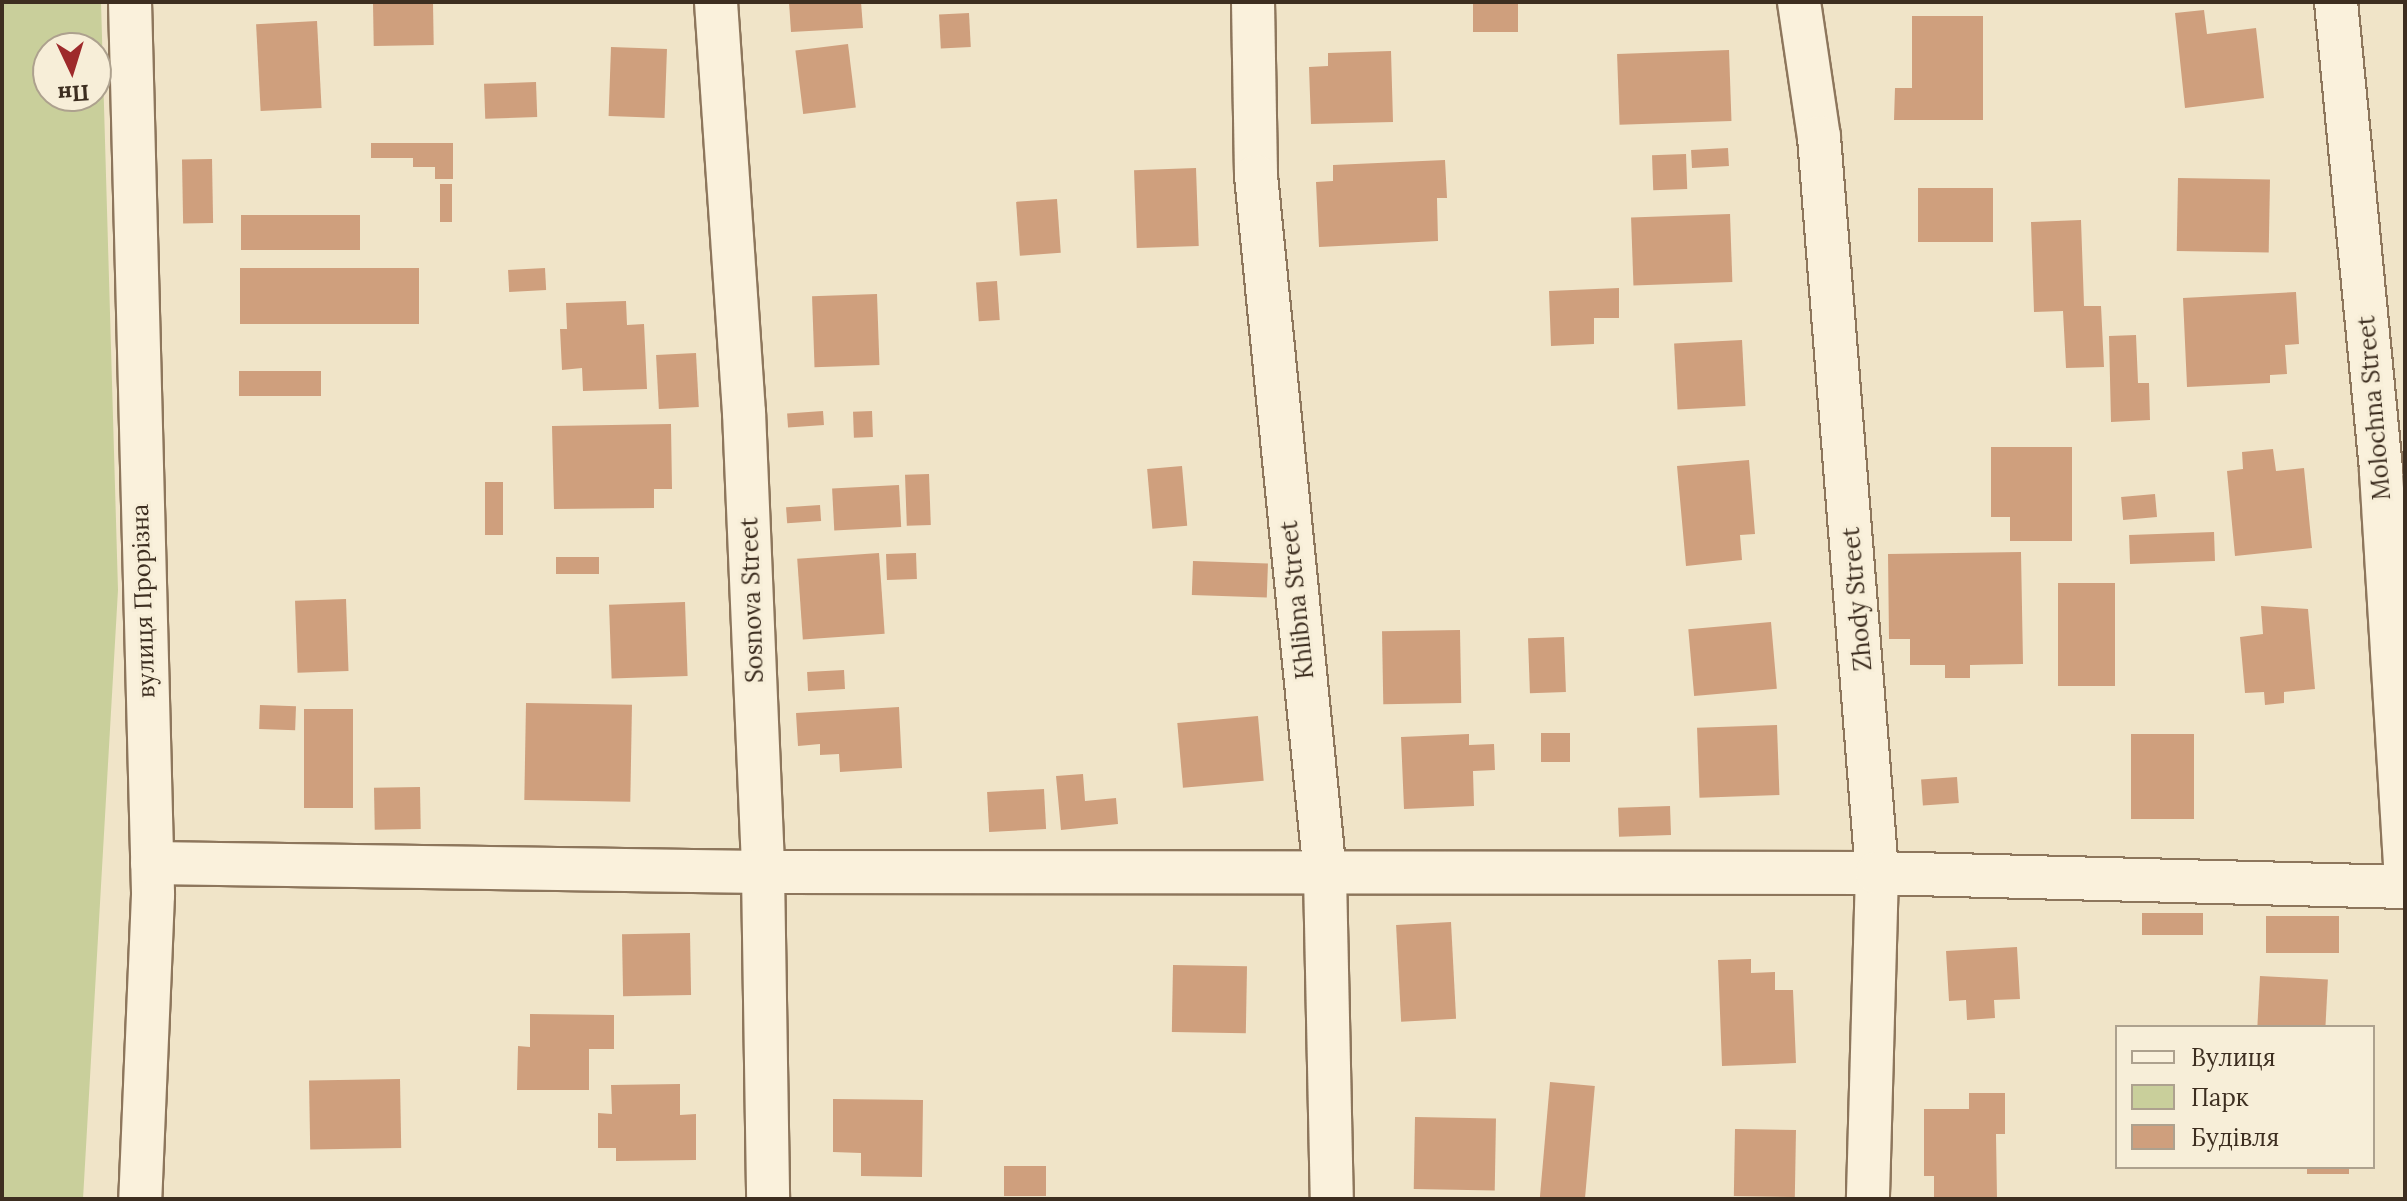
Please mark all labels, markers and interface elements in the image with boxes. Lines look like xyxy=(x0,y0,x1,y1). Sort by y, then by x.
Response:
north arrow xyxy=(32,32,112,112)
text: Пн xyxy=(57,79,90,109)
street label: Molochna Street xyxy=(2352,315,2396,501)
street label: вулиця Прорізна xyxy=(125,503,161,699)
street label: Sosnova Street xyxy=(735,517,769,683)
street label: Khlibna Street xyxy=(1274,519,1320,681)
street label: Zhody Street xyxy=(1836,526,1878,672)
legend xyxy=(2115,1025,2375,1169)
text: Вулиця xyxy=(2191,1042,2276,1073)
text: Парк xyxy=(2191,1082,2249,1113)
text: Будівля xyxy=(2191,1122,2279,1153)

